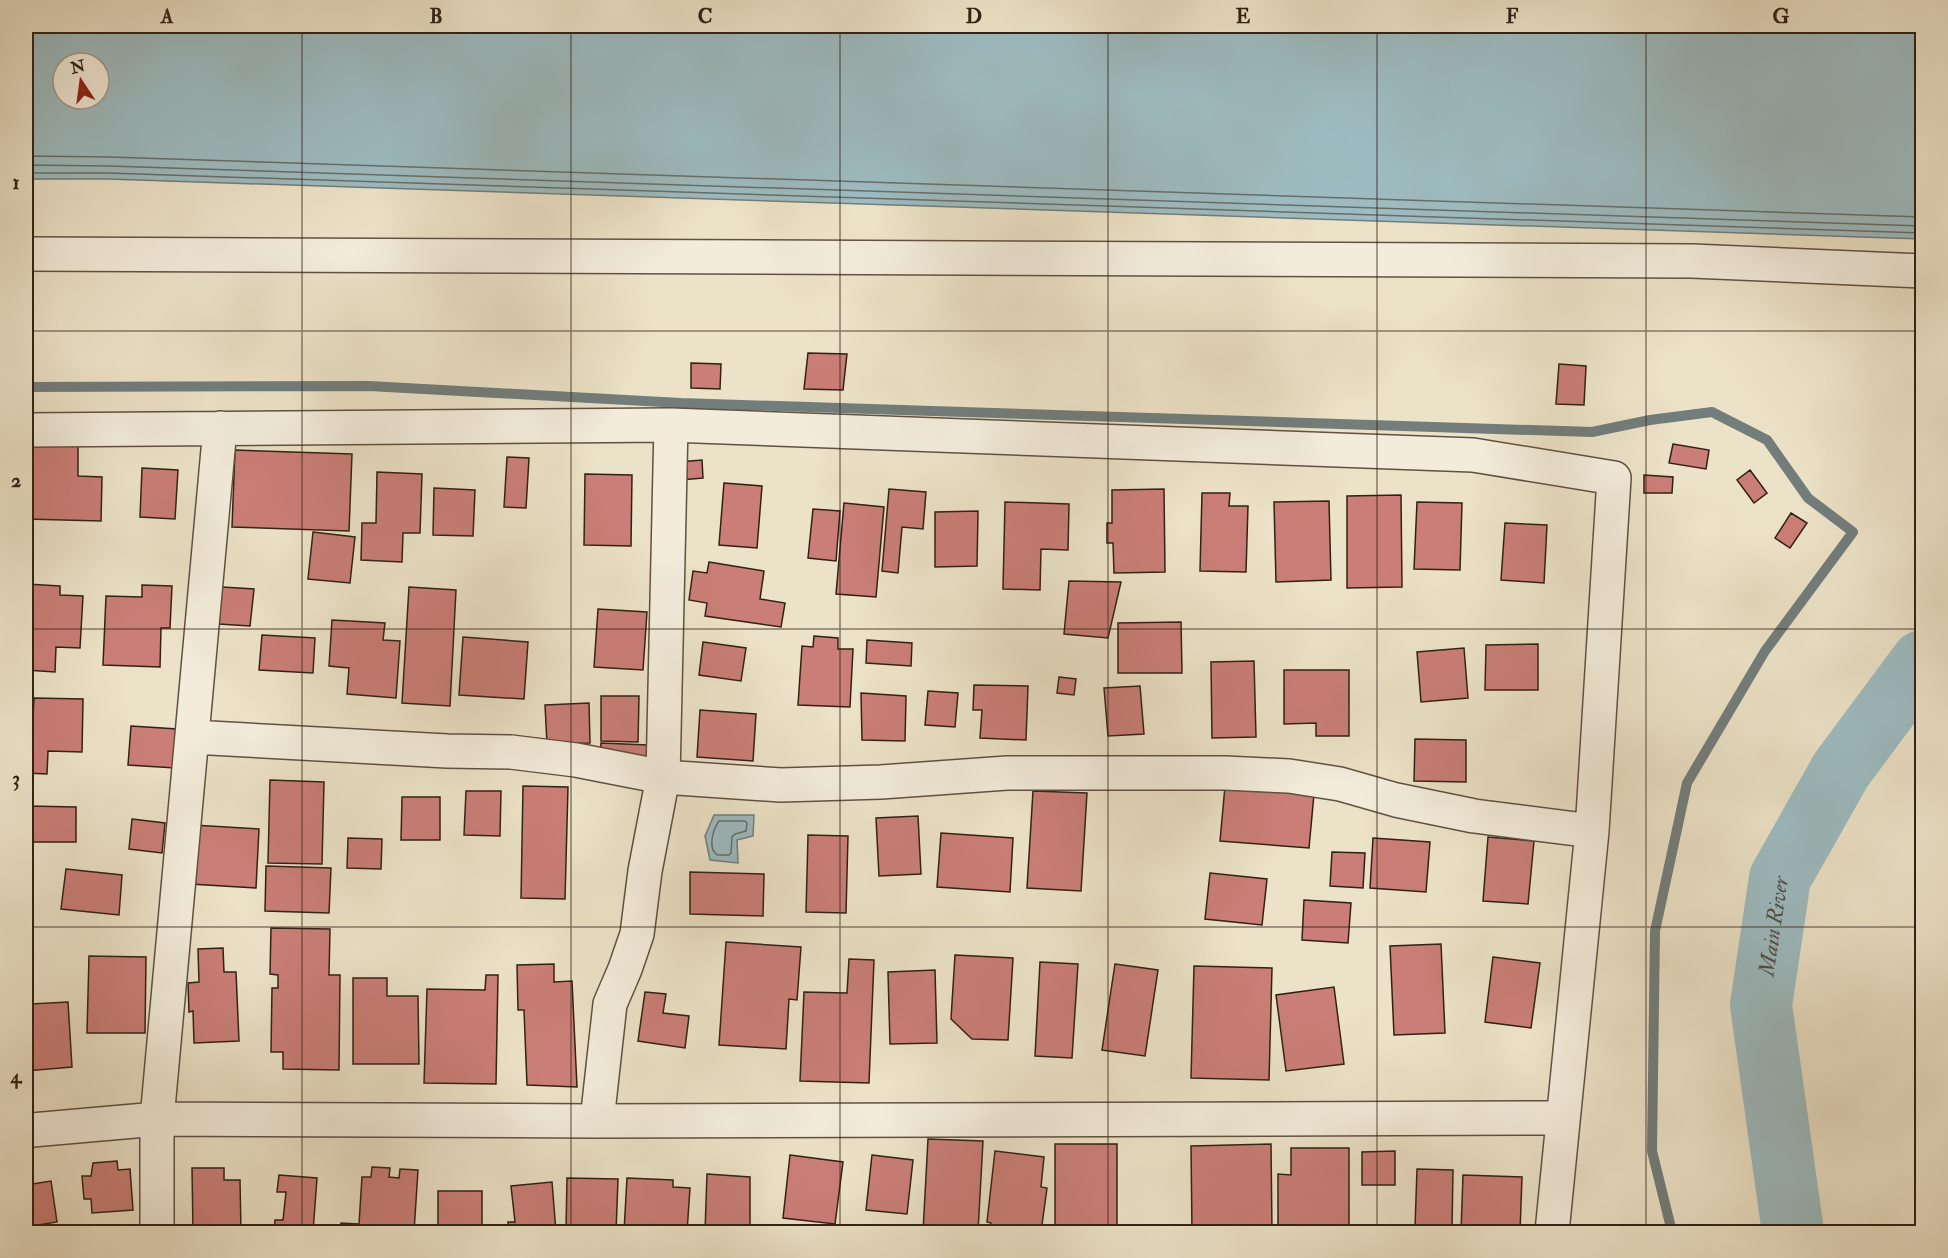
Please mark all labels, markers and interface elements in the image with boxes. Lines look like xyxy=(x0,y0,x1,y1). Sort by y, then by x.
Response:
text: A xyxy=(160,4,174,29)
text: B xyxy=(429,4,443,29)
text: C xyxy=(698,4,712,29)
text: D xyxy=(966,4,982,29)
text: E xyxy=(1236,4,1251,29)
text: F xyxy=(1506,4,1519,29)
text: G xyxy=(1773,4,1790,29)
north arrow xyxy=(51,51,111,111)
text: N xyxy=(68,56,88,79)
text: 1 xyxy=(12,170,20,195)
text: 2 xyxy=(11,468,21,493)
text: 3 xyxy=(12,766,20,791)
water label: Main River xyxy=(1752,873,1795,980)
text: 4 xyxy=(10,1064,23,1089)

